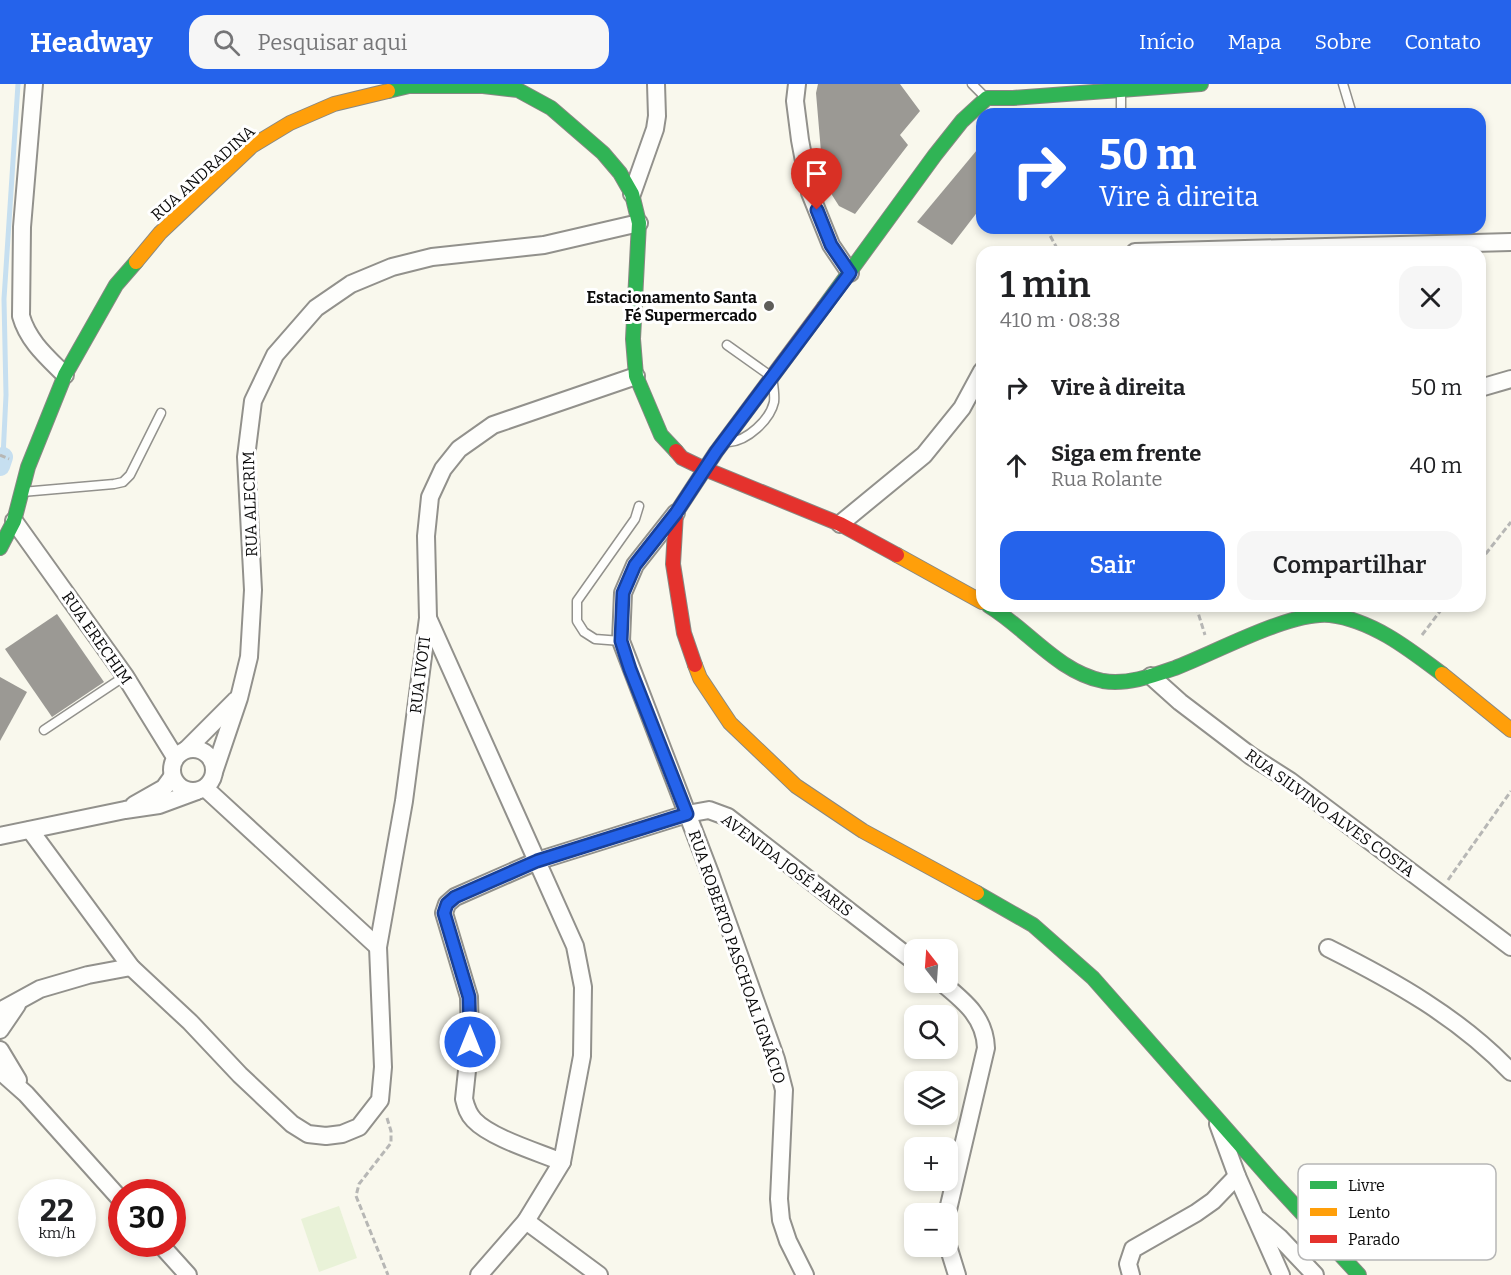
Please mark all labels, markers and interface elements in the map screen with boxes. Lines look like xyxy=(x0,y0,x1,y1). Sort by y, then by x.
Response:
search box xyxy=(189,15,609,69)
text: Headway xyxy=(30,26,153,59)
icon: search xyxy=(210,26,243,59)
text: Pesquisar aqui xyxy=(258,29,407,56)
text: Início xyxy=(1139,29,1195,55)
text: Mapa xyxy=(1228,29,1282,55)
text: Sobre xyxy=(1315,29,1371,55)
text: Contato xyxy=(1404,29,1481,55)
street label: RUA ANDRADINA xyxy=(147,121,259,224)
text: 50 m xyxy=(1099,130,1196,180)
icon: right xyxy=(1000,132,1078,210)
pin xyxy=(791,148,842,210)
icon: arrive xyxy=(800,157,833,190)
text: Vire à direita xyxy=(1099,181,1259,213)
text: 1 min xyxy=(1000,263,1091,307)
button: close xyxy=(1399,266,1462,329)
place label: Estacionamento Santa Fé Supermercado xyxy=(587,288,757,325)
marker: Estacionamento Santa Fé Supermercado xyxy=(762,299,776,313)
text: 410 m · 08:38 xyxy=(1000,308,1120,332)
icon: right xyxy=(1000,371,1033,404)
text: Vire à direita xyxy=(1051,374,1185,401)
text: 50 m xyxy=(1411,374,1462,401)
text: Siga em frente xyxy=(1051,440,1201,467)
icon: ahead xyxy=(1000,449,1033,482)
street label: RUA ALECRIM xyxy=(239,451,261,557)
text: 40 m xyxy=(1410,452,1462,479)
text: Rua Rolante xyxy=(1051,467,1162,491)
button: Sair xyxy=(1000,531,1225,600)
button: Compartilhar xyxy=(1237,531,1462,600)
street label: RUA ERECHIM xyxy=(58,588,136,688)
street label: RUA IVOTI xyxy=(406,635,434,715)
street label: RUA SILVINO ALVES COSTA xyxy=(1242,745,1419,881)
street label: AVENIDA JOSÉ PARIS xyxy=(718,809,857,920)
street label: RUA ROBERTO PASCHOAL IGNÁCIO xyxy=(685,827,790,1086)
north arrow xyxy=(904,939,958,993)
map controls xyxy=(904,939,958,1257)
button: search xyxy=(904,1005,958,1059)
position arrow xyxy=(438,1010,502,1074)
button: layers xyxy=(904,1071,958,1125)
button: + xyxy=(904,1137,958,1191)
legend xyxy=(1298,1164,1496,1260)
text: Livre xyxy=(1348,1176,1385,1195)
speed limit sign: 30 xyxy=(108,1179,186,1257)
text: 22 xyxy=(40,1193,74,1229)
button: − xyxy=(904,1203,958,1257)
text: Lento xyxy=(1348,1203,1390,1222)
text: km/h xyxy=(38,1224,76,1242)
text: Parado xyxy=(1348,1230,1400,1249)

